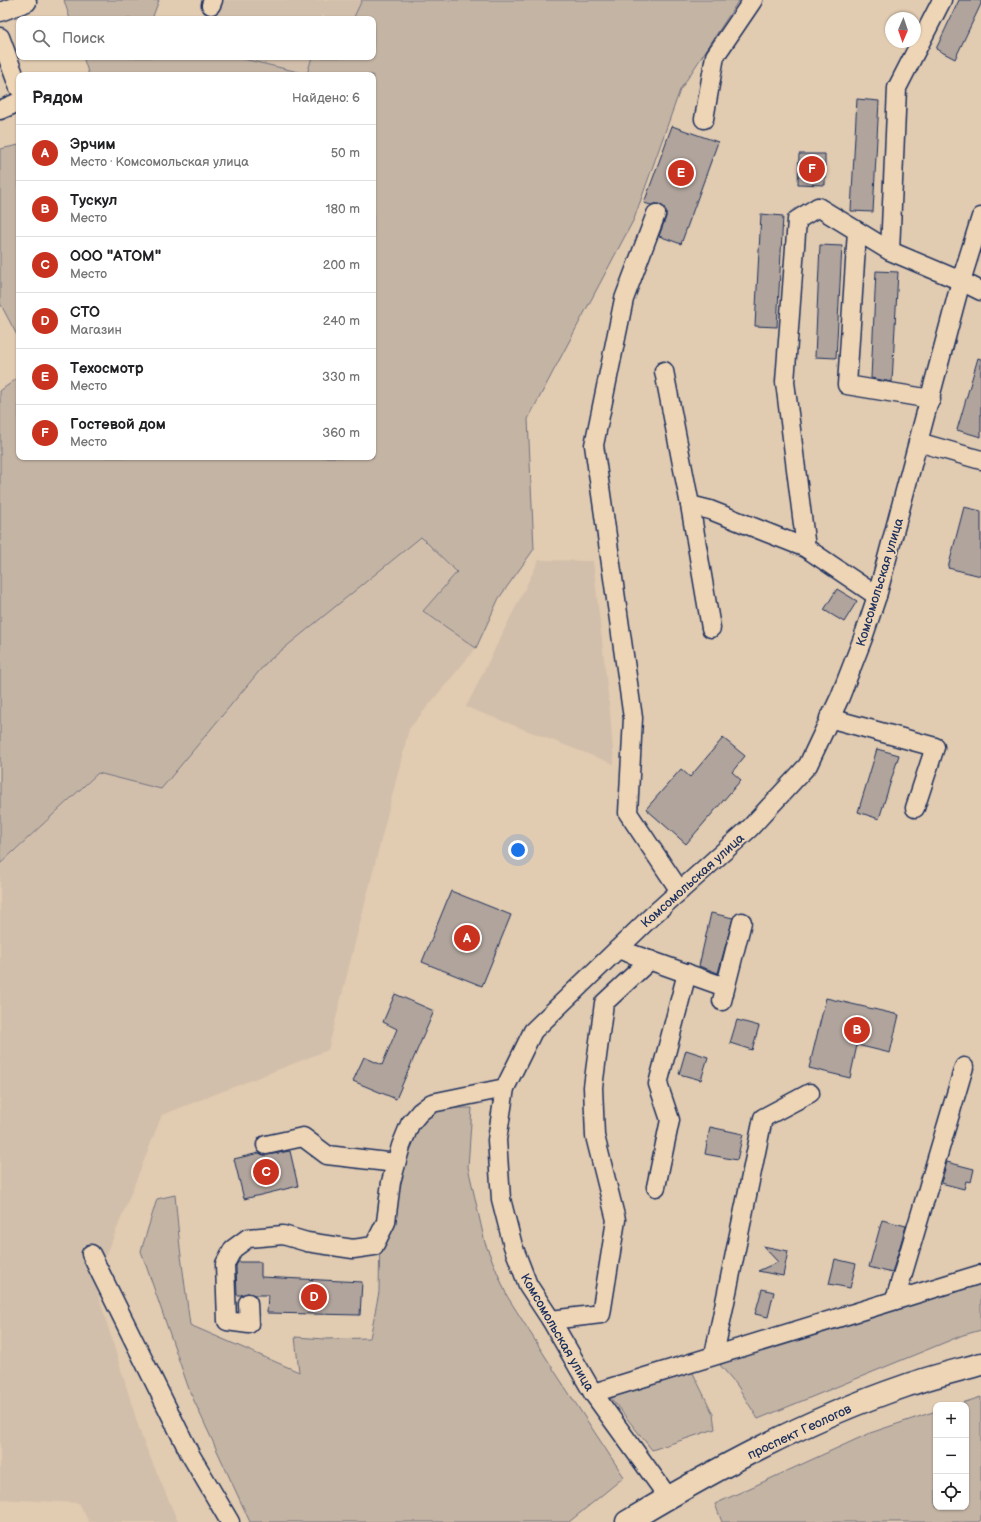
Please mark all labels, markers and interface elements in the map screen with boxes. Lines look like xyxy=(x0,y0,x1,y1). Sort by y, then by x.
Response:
north arrow xyxy=(885,12,921,48)
search box xyxy=(16,16,376,60)
icon: search xyxy=(30,27,52,49)
text: Поиск xyxy=(62,29,105,48)
text: Рядом xyxy=(32,88,83,108)
text: Найдено: 6 xyxy=(292,90,360,106)
text: Эрчим xyxy=(70,135,116,154)
text: A xyxy=(41,145,49,161)
text: 50 m xyxy=(331,145,360,161)
text: Место · Комсомольская улица xyxy=(70,154,249,170)
pin: F xyxy=(799,154,825,184)
pin: E xyxy=(668,158,694,188)
text: Тускул xyxy=(70,191,117,210)
text: B xyxy=(40,201,50,217)
text: 180 m xyxy=(325,201,360,217)
text: Место xyxy=(70,210,107,226)
text: ООО "АТОМ" xyxy=(70,247,161,266)
text: C xyxy=(40,257,50,273)
text: 200 m xyxy=(323,257,360,273)
text: Место xyxy=(70,266,107,282)
text: СТО xyxy=(70,303,100,322)
text: D xyxy=(40,313,50,329)
text: 240 m xyxy=(323,313,360,329)
text: Магазин xyxy=(70,322,122,338)
text: Техосмотр xyxy=(70,359,144,378)
text: E xyxy=(41,369,49,385)
text: 330 m xyxy=(322,369,360,385)
text: Место xyxy=(70,378,107,394)
text: Гостевой дом xyxy=(70,415,166,434)
text: F xyxy=(41,425,49,441)
text: 360 m xyxy=(322,425,360,441)
text: Место xyxy=(70,434,107,450)
street label: Комсомольская улица xyxy=(853,516,907,648)
street label: Комсомольская улица xyxy=(638,830,748,931)
your location xyxy=(508,840,528,860)
pin: A xyxy=(454,923,480,953)
pin: B xyxy=(844,1015,870,1045)
pin: C xyxy=(253,1157,279,1187)
street label: Комсомольская улица xyxy=(517,1271,598,1395)
pin: D xyxy=(301,1282,327,1312)
street label: проспект Геологов xyxy=(745,1401,854,1463)
map controls xyxy=(933,1402,969,1510)
button: + xyxy=(933,1402,969,1438)
button: − xyxy=(933,1438,969,1474)
button: locate xyxy=(933,1474,969,1510)

